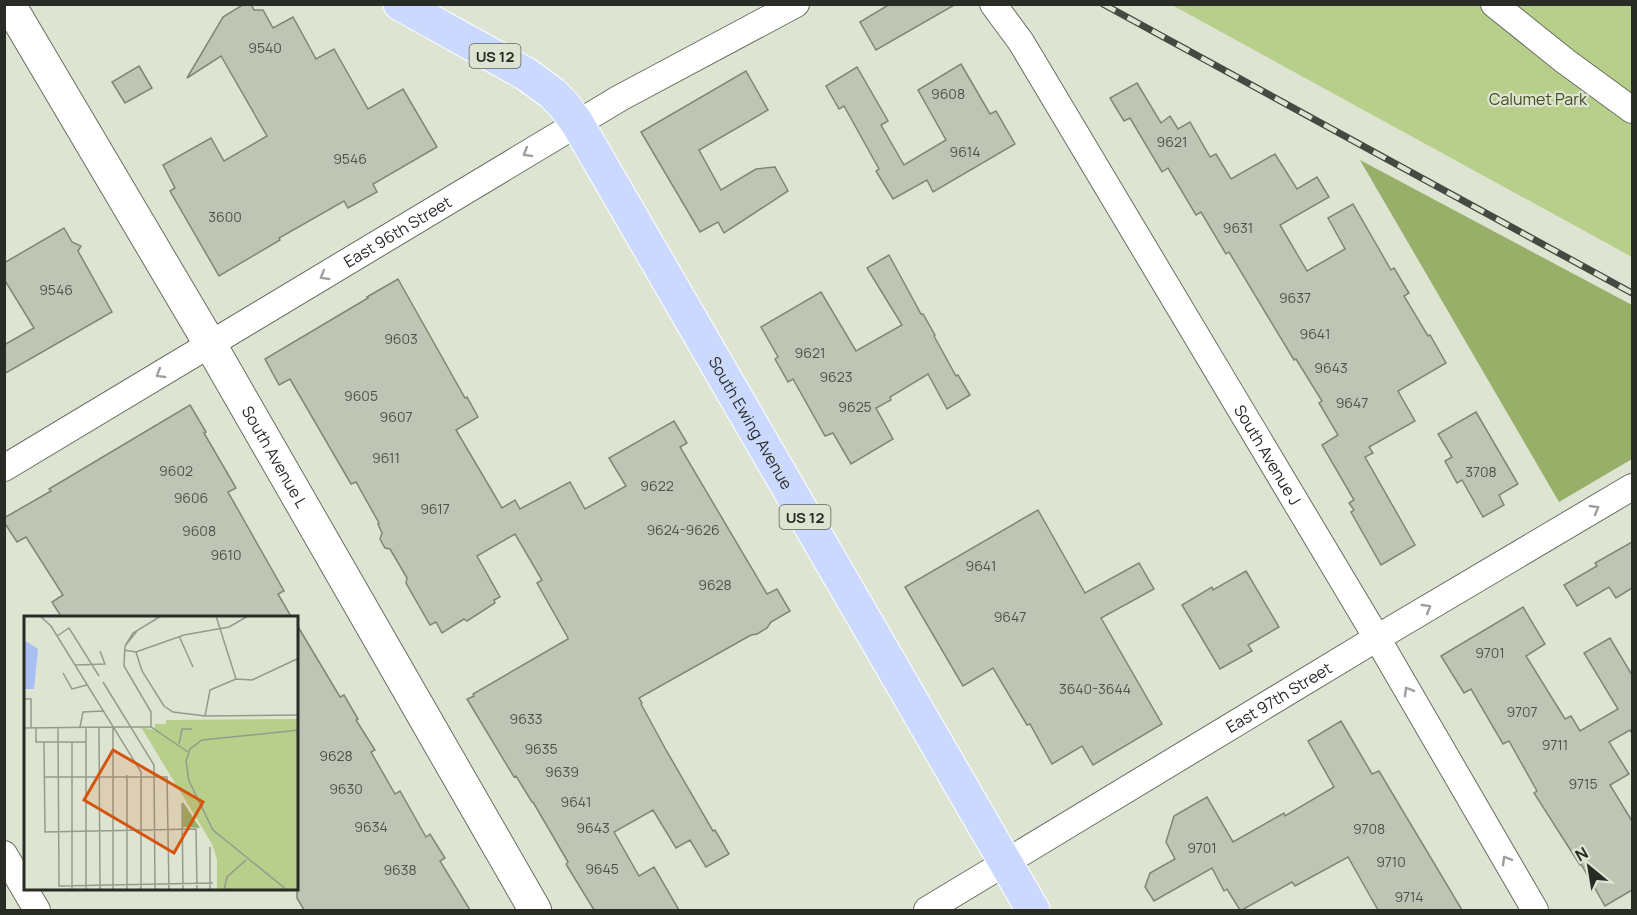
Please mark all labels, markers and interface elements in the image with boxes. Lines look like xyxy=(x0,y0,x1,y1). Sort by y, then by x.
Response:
house number: 9540 xyxy=(248,38,282,57)
road number: US 12 xyxy=(470,44,520,68)
house number: 9608 xyxy=(931,84,965,103)
park label: Calumet Park xyxy=(1489,88,1588,110)
house number: 9621 xyxy=(1157,132,1187,151)
house number: 9614 xyxy=(950,142,980,161)
one-way arrow xyxy=(523,146,533,158)
house number: 9546 xyxy=(333,149,367,168)
street label: East 96th Street xyxy=(339,191,455,273)
house number: 3600 xyxy=(208,207,242,226)
house number: 9631 xyxy=(1223,218,1253,237)
one-way arrow xyxy=(320,268,330,280)
house number: 9546 xyxy=(39,280,73,299)
house number: 9637 xyxy=(1279,288,1311,307)
house number: 9641 xyxy=(1299,324,1331,343)
house number: 9603 xyxy=(384,329,418,348)
house number: 9621 xyxy=(795,343,825,362)
street label: South Ewing Avenue xyxy=(704,352,798,493)
house number: 9643 xyxy=(1314,358,1348,377)
one-way arrow xyxy=(156,367,166,379)
house number: 9623 xyxy=(819,367,853,386)
house number: 9605 xyxy=(344,386,378,405)
house number: 9647 xyxy=(1336,393,1368,412)
house number: 9625 xyxy=(838,397,872,416)
street label: South Avenue J xyxy=(1229,400,1306,509)
street label: South Avenue L xyxy=(237,402,313,512)
house number: 9607 xyxy=(380,407,412,426)
house number: 9611 xyxy=(372,448,400,467)
house number: 9602 xyxy=(159,461,193,480)
house number: 3708 xyxy=(1465,462,1497,481)
house number: 9622 xyxy=(640,476,674,495)
house number: 9606 xyxy=(174,488,208,507)
house number: 9617 xyxy=(420,499,450,518)
road number: US 12 xyxy=(780,505,830,529)
one-way arrow xyxy=(1589,505,1599,516)
house number: 9624-9626 xyxy=(646,520,720,539)
house number: 9608 xyxy=(182,521,216,540)
house number: 9610 xyxy=(210,545,242,564)
house number: 9641 xyxy=(965,556,997,575)
house number: 9628 xyxy=(698,575,732,594)
one-way arrow xyxy=(1421,603,1431,615)
house number: 9647 xyxy=(994,607,1026,626)
inset map xyxy=(24,616,298,891)
house number: 9701 xyxy=(1475,643,1505,662)
street label: East 97th Street xyxy=(1222,657,1336,738)
house number: 3640-3644 xyxy=(1059,679,1131,698)
one-way arrow xyxy=(1404,687,1415,697)
house number: 9707 xyxy=(1506,702,1538,721)
house number: 9633 xyxy=(510,709,542,728)
house number: 9711 xyxy=(1542,735,1568,754)
house number: 9635 xyxy=(524,739,558,758)
house number: 9628 xyxy=(319,746,353,765)
house number: 9639 xyxy=(545,762,579,781)
house number: 9715 xyxy=(1568,774,1598,793)
house number: 9630 xyxy=(329,779,363,798)
house number: 9641 xyxy=(560,792,592,811)
house number: 9634 xyxy=(354,817,388,836)
house number: 9643 xyxy=(576,818,610,837)
house number: 9708 xyxy=(1353,819,1385,838)
north arrow xyxy=(1559,837,1619,897)
house number: 9701 xyxy=(1187,838,1217,857)
text: N xyxy=(1571,842,1592,866)
house number: 9710 xyxy=(1376,852,1406,871)
one-way arrow xyxy=(1501,856,1513,866)
house number: 9645 xyxy=(585,859,619,878)
house number: 9638 xyxy=(383,860,417,879)
house number: 9714 xyxy=(1394,887,1424,906)

